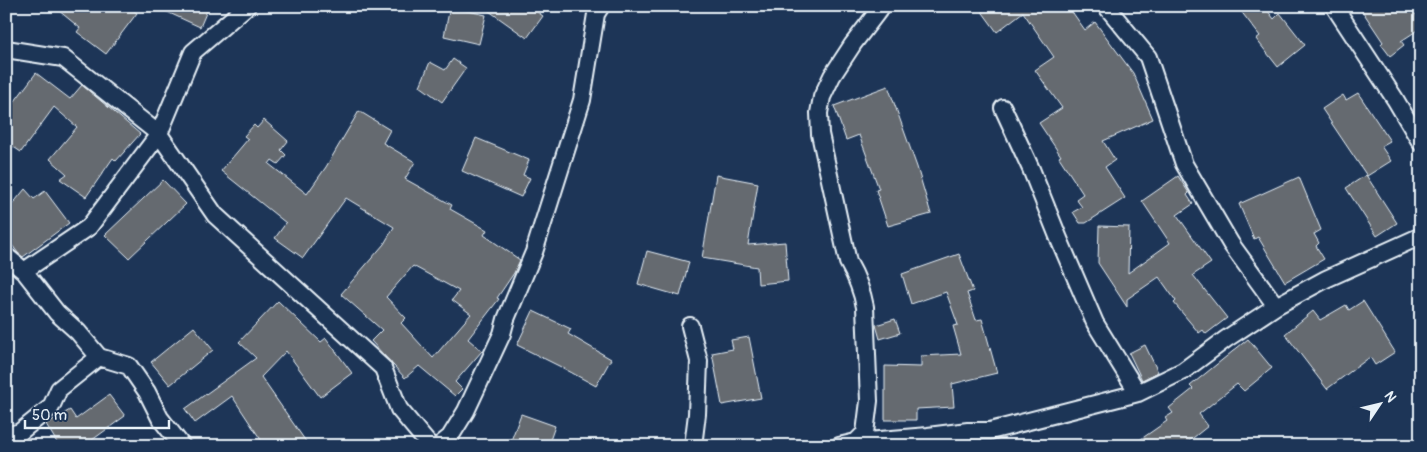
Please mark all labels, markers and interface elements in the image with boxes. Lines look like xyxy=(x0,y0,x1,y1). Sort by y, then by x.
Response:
north arrow xyxy=(1354,380,1404,430)
text: N xyxy=(1381,388,1400,406)
scale bar xyxy=(25,397,169,429)
text: 50 m xyxy=(32,406,67,425)

